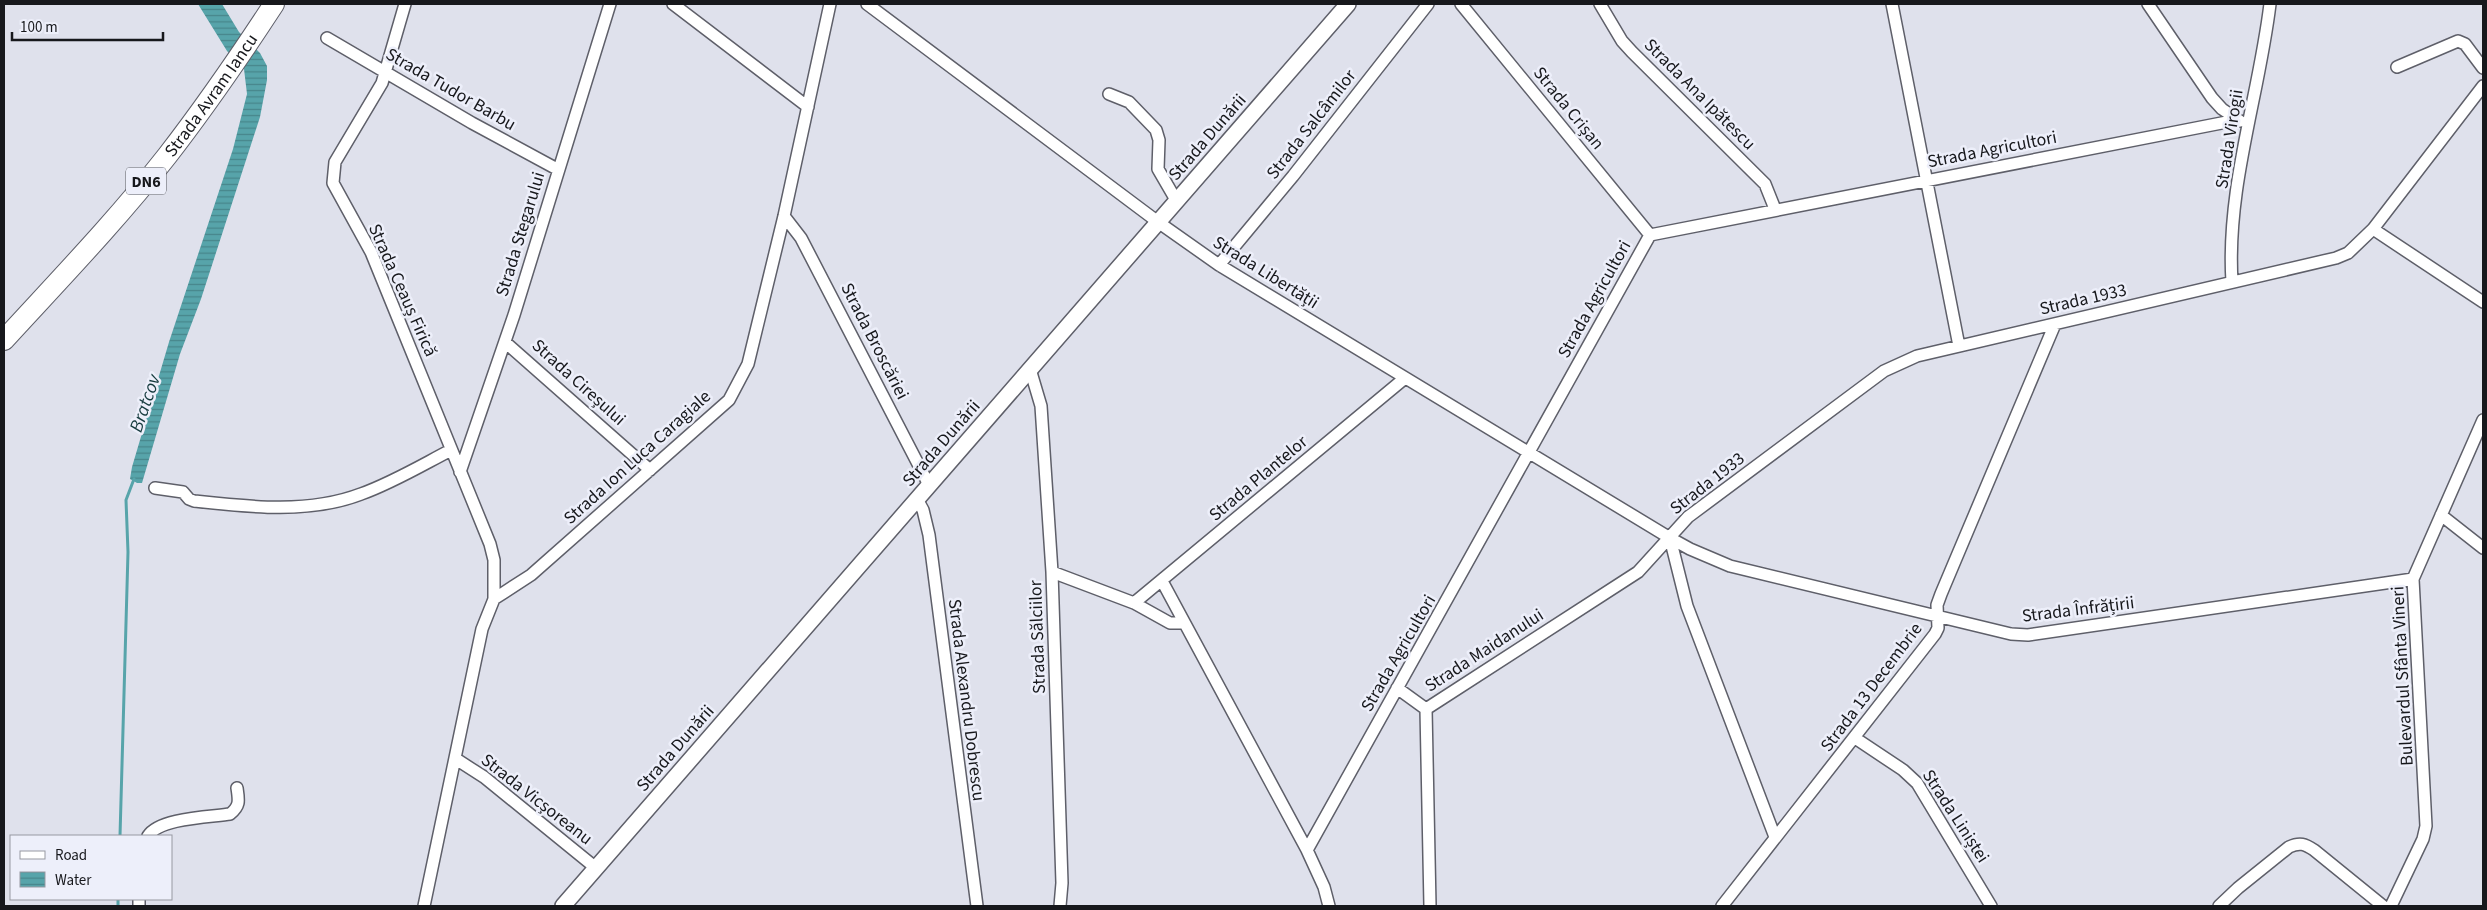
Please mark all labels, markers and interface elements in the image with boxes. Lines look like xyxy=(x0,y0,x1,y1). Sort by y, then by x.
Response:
scale bar xyxy=(12,10,164,42)
text: 100 m xyxy=(20,17,58,38)
street label: Strada Avram Iancu xyxy=(159,29,264,162)
street label: Strada Ana Ipătescu xyxy=(1638,33,1761,156)
street label: Strada Tudor Barbu xyxy=(381,42,521,137)
street label: Strada Crișan xyxy=(1527,61,1610,155)
street label: Strada Salcâmilor xyxy=(1261,64,1363,184)
street label: Strada Dunării xyxy=(1163,88,1252,186)
street label: Strada Virogii xyxy=(2209,88,2250,191)
street label: Strada Agricultori xyxy=(1925,125,2059,174)
road number: DN6 xyxy=(126,168,166,195)
street label: Strada Stegarului xyxy=(490,169,551,300)
street label: Strada Ceauș Firică xyxy=(362,220,443,361)
street label: Strada Libertății xyxy=(1208,230,1324,315)
street label: Strada Agricultori xyxy=(1552,236,1637,363)
street label: Strada 1933 xyxy=(2037,277,2129,322)
street label: Strada Broscăriei xyxy=(834,279,915,404)
street label: Strada Cireșului xyxy=(526,333,631,431)
water label: Bratcov xyxy=(123,370,168,436)
street label: Strada Ion Luca Caragiale xyxy=(558,384,716,530)
street label: Strada Dunării xyxy=(897,394,986,492)
street label: Strada Plantelor xyxy=(1204,429,1314,527)
street label: Strada 1933 xyxy=(1665,446,1750,521)
street label: Strada Sălciilor xyxy=(1023,579,1052,694)
street label: Bulevardul Sfânta Vineri xyxy=(2385,585,2420,767)
street label: Strada Agricultori xyxy=(1355,590,1442,716)
street label: Strada Înfrățirii xyxy=(2020,590,2136,629)
street label: Strada Alexandru Dobrescu xyxy=(942,597,991,803)
street label: Strada Maidanului xyxy=(1420,603,1548,698)
street label: Strada 13 Decembrie xyxy=(1815,618,1928,757)
street label: Strada Dunării xyxy=(631,699,720,797)
street label: Strada Vicșoreanu xyxy=(476,748,598,851)
street label: Strada Liniștei xyxy=(1916,765,1995,868)
legend xyxy=(10,835,172,900)
text: Road xyxy=(55,845,87,866)
text: Water xyxy=(55,870,92,891)

